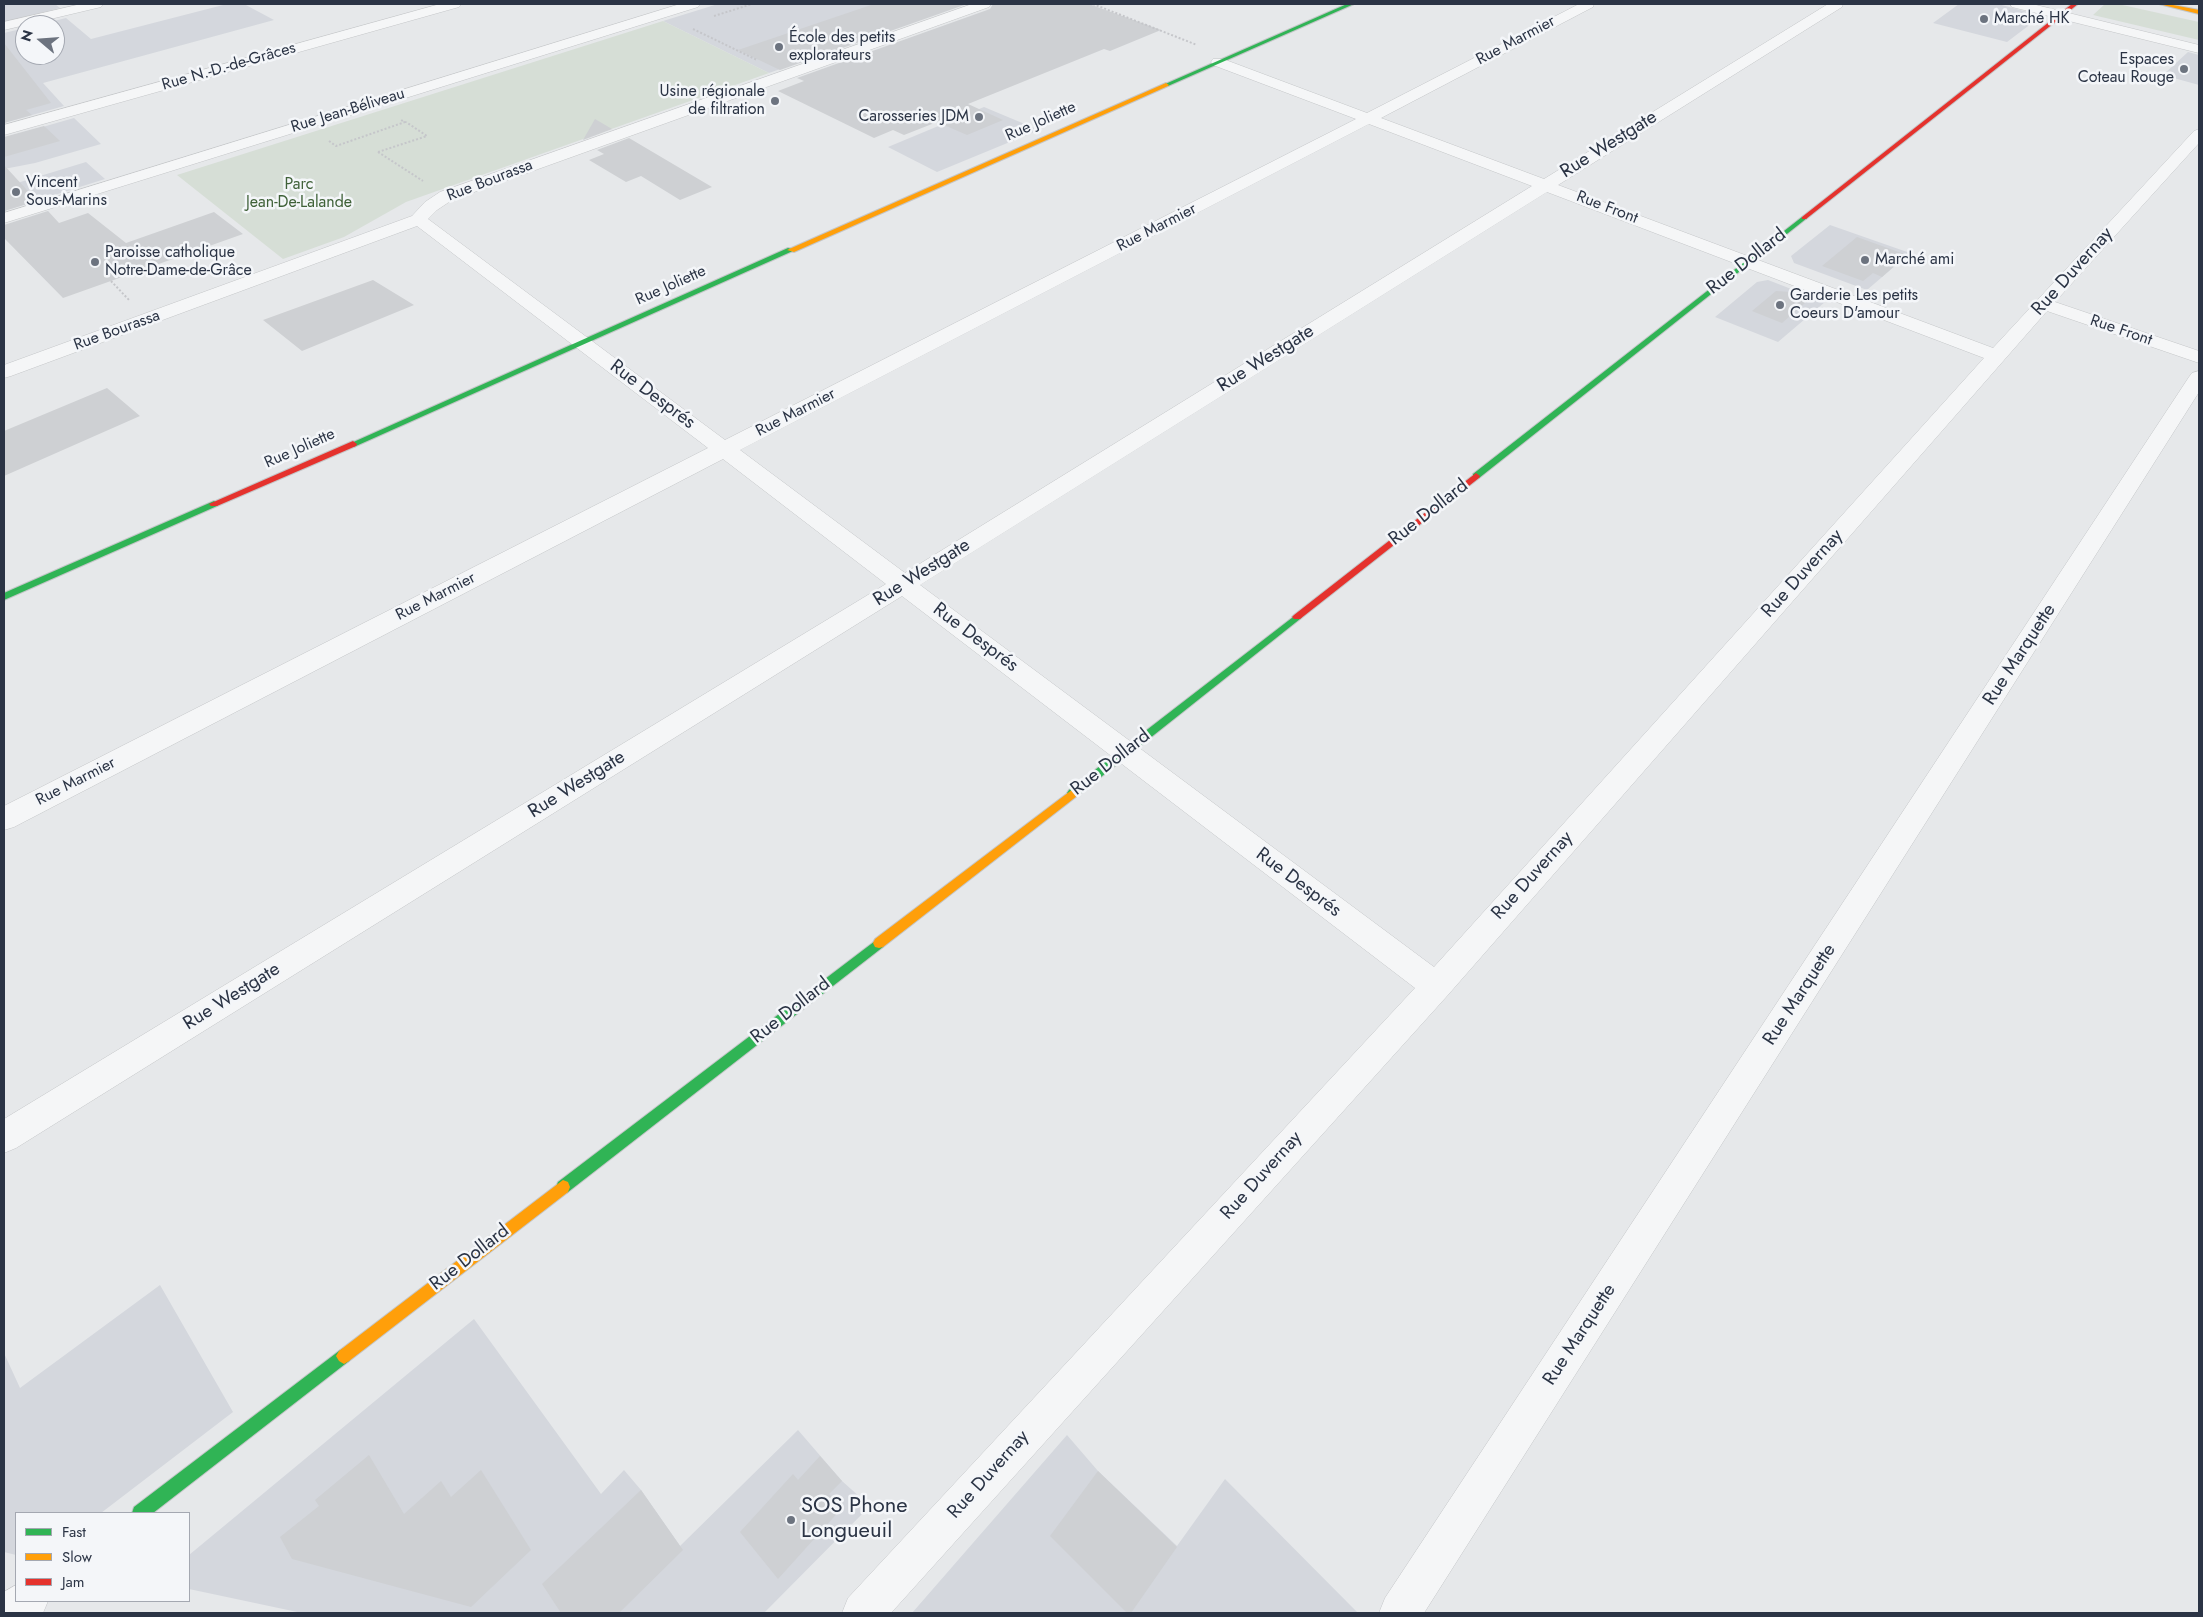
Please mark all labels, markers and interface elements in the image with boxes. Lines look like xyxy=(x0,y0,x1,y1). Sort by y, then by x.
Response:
place label: Marché HK xyxy=(1994,9,2069,29)
street label: Rue Marmier xyxy=(1473,12,1559,70)
marker: Marché HK xyxy=(1978,13,1990,25)
north arrow xyxy=(15,15,65,65)
text: N xyxy=(15,27,38,44)
place label: École des petits explorateurs xyxy=(789,28,895,66)
street label: Rue N.-D.-de-Grâces xyxy=(160,39,298,95)
marker: École des petits explorateurs xyxy=(773,41,785,53)
place label: Espaces Coteau Rouge xyxy=(2078,50,2174,88)
marker: Espaces Coteau Rouge xyxy=(2178,63,2190,75)
place label: Usine régionale de filtration xyxy=(659,82,765,120)
street label: Rue Jean-Béliveau xyxy=(289,85,407,137)
marker: Usine régionale de filtration xyxy=(769,95,781,107)
street label: Rue Joliette xyxy=(1003,98,1079,146)
street label: Rue Westgate xyxy=(1556,106,1662,184)
place label: Carosseries JDM xyxy=(858,107,969,127)
marker: Carosseries JDM xyxy=(973,111,985,123)
street label: Rue Bourassa xyxy=(444,156,536,206)
place label: Vincent Sous-Marins xyxy=(26,173,107,211)
park label: Parc Jean-De-Lalande xyxy=(246,175,352,213)
marker: Vincent Sous-Marins xyxy=(10,186,22,198)
street label: Rue Front xyxy=(1574,188,1640,228)
street label: Rue Marmier xyxy=(1114,200,1200,256)
street label: Rue Duvernay xyxy=(2027,223,2119,321)
street label: Rue Dollard xyxy=(1703,224,1791,300)
place label: Paroisse catholique Notre-Dame-de-Grâce xyxy=(105,243,252,281)
place label: Marché ami xyxy=(1875,250,1954,270)
marker: Marché ami xyxy=(1859,254,1871,266)
marker: Paroisse catholique Notre-Dame-de-Grâce xyxy=(89,256,101,268)
street label: Rue Joliette xyxy=(633,262,709,310)
place label: Garderie Les petits Coeurs D'amour xyxy=(1790,286,1918,324)
marker: Garderie Les petits Coeurs D'amour xyxy=(1774,299,1786,311)
street label: Rue Bourassa xyxy=(71,307,163,355)
street label: Rue Front xyxy=(2087,311,2155,351)
street label: Rue Westgate xyxy=(1213,320,1319,398)
street label: Rue Després xyxy=(605,356,699,434)
street label: Rue Marmier xyxy=(753,385,839,441)
street label: Rue Joliette xyxy=(262,425,338,473)
street label: Rue Dollard xyxy=(1385,475,1473,551)
street label: Rue Duvernay xyxy=(1757,525,1849,623)
street label: Rue Westgate xyxy=(869,534,975,612)
street label: Rue Marmier xyxy=(393,569,479,625)
street label: Rue Després xyxy=(928,599,1022,677)
street label: Rue Marquette xyxy=(1979,600,2061,710)
street label: Rue Dollard xyxy=(1067,725,1155,801)
street label: Rue Westgate xyxy=(524,746,630,824)
street label: Rue Marmier xyxy=(33,754,119,810)
street label: Rue Duvernay xyxy=(1487,827,1579,925)
street label: Rue Després xyxy=(1251,844,1345,922)
street label: Rue Marquette xyxy=(1759,940,1841,1050)
street label: Rue Westgate xyxy=(179,958,285,1036)
street label: Rue Dollard xyxy=(747,973,835,1049)
street label: Rue Duvernay xyxy=(1216,1127,1308,1225)
street label: Rue Dollard xyxy=(426,1220,514,1296)
street label: Rue Marquette xyxy=(1539,1280,1621,1390)
street label: Rue Duvernay xyxy=(943,1426,1035,1524)
place label: SOS Phone Longueuil xyxy=(801,1494,908,1545)
legend xyxy=(15,1512,190,1602)
marker: SOS Phone Longueuil xyxy=(785,1514,797,1526)
text: Fast xyxy=(62,1521,86,1543)
text: Slow xyxy=(62,1546,92,1568)
text: Jam xyxy=(62,1571,85,1593)

